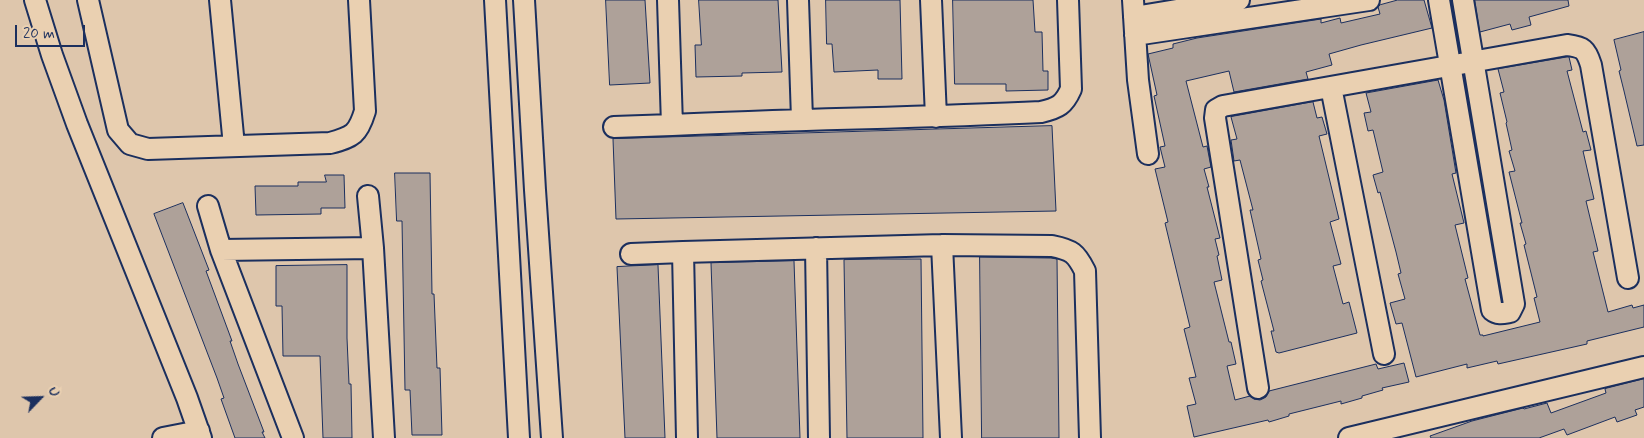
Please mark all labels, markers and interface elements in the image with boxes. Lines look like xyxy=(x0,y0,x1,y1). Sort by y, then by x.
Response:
scale bar xyxy=(18,15,88,47)
text: 20 m xyxy=(23,24,55,44)
north arrow xyxy=(15,373,65,423)
text: U xyxy=(44,384,64,400)

